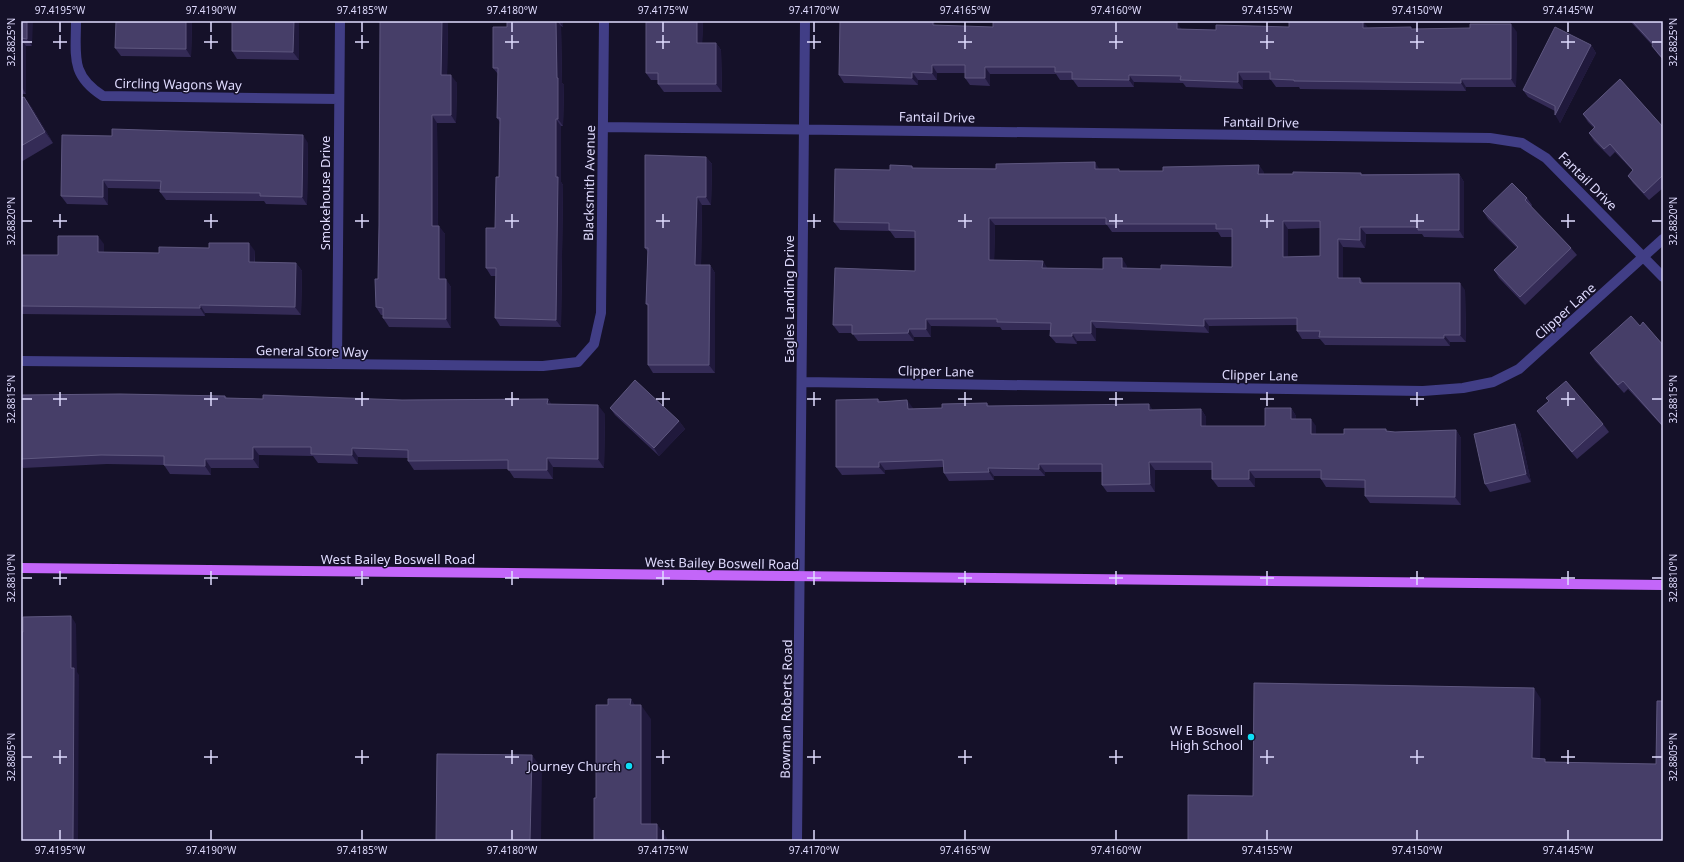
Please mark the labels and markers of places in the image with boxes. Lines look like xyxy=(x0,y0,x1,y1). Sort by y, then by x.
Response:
place label: W E Boswell High School xyxy=(1170,721,1243,754)
marker: W E Boswell High School xyxy=(1246,732,1256,742)
place label: Journey Church xyxy=(525,757,621,775)
marker: Journey Church xyxy=(624,761,634,771)

